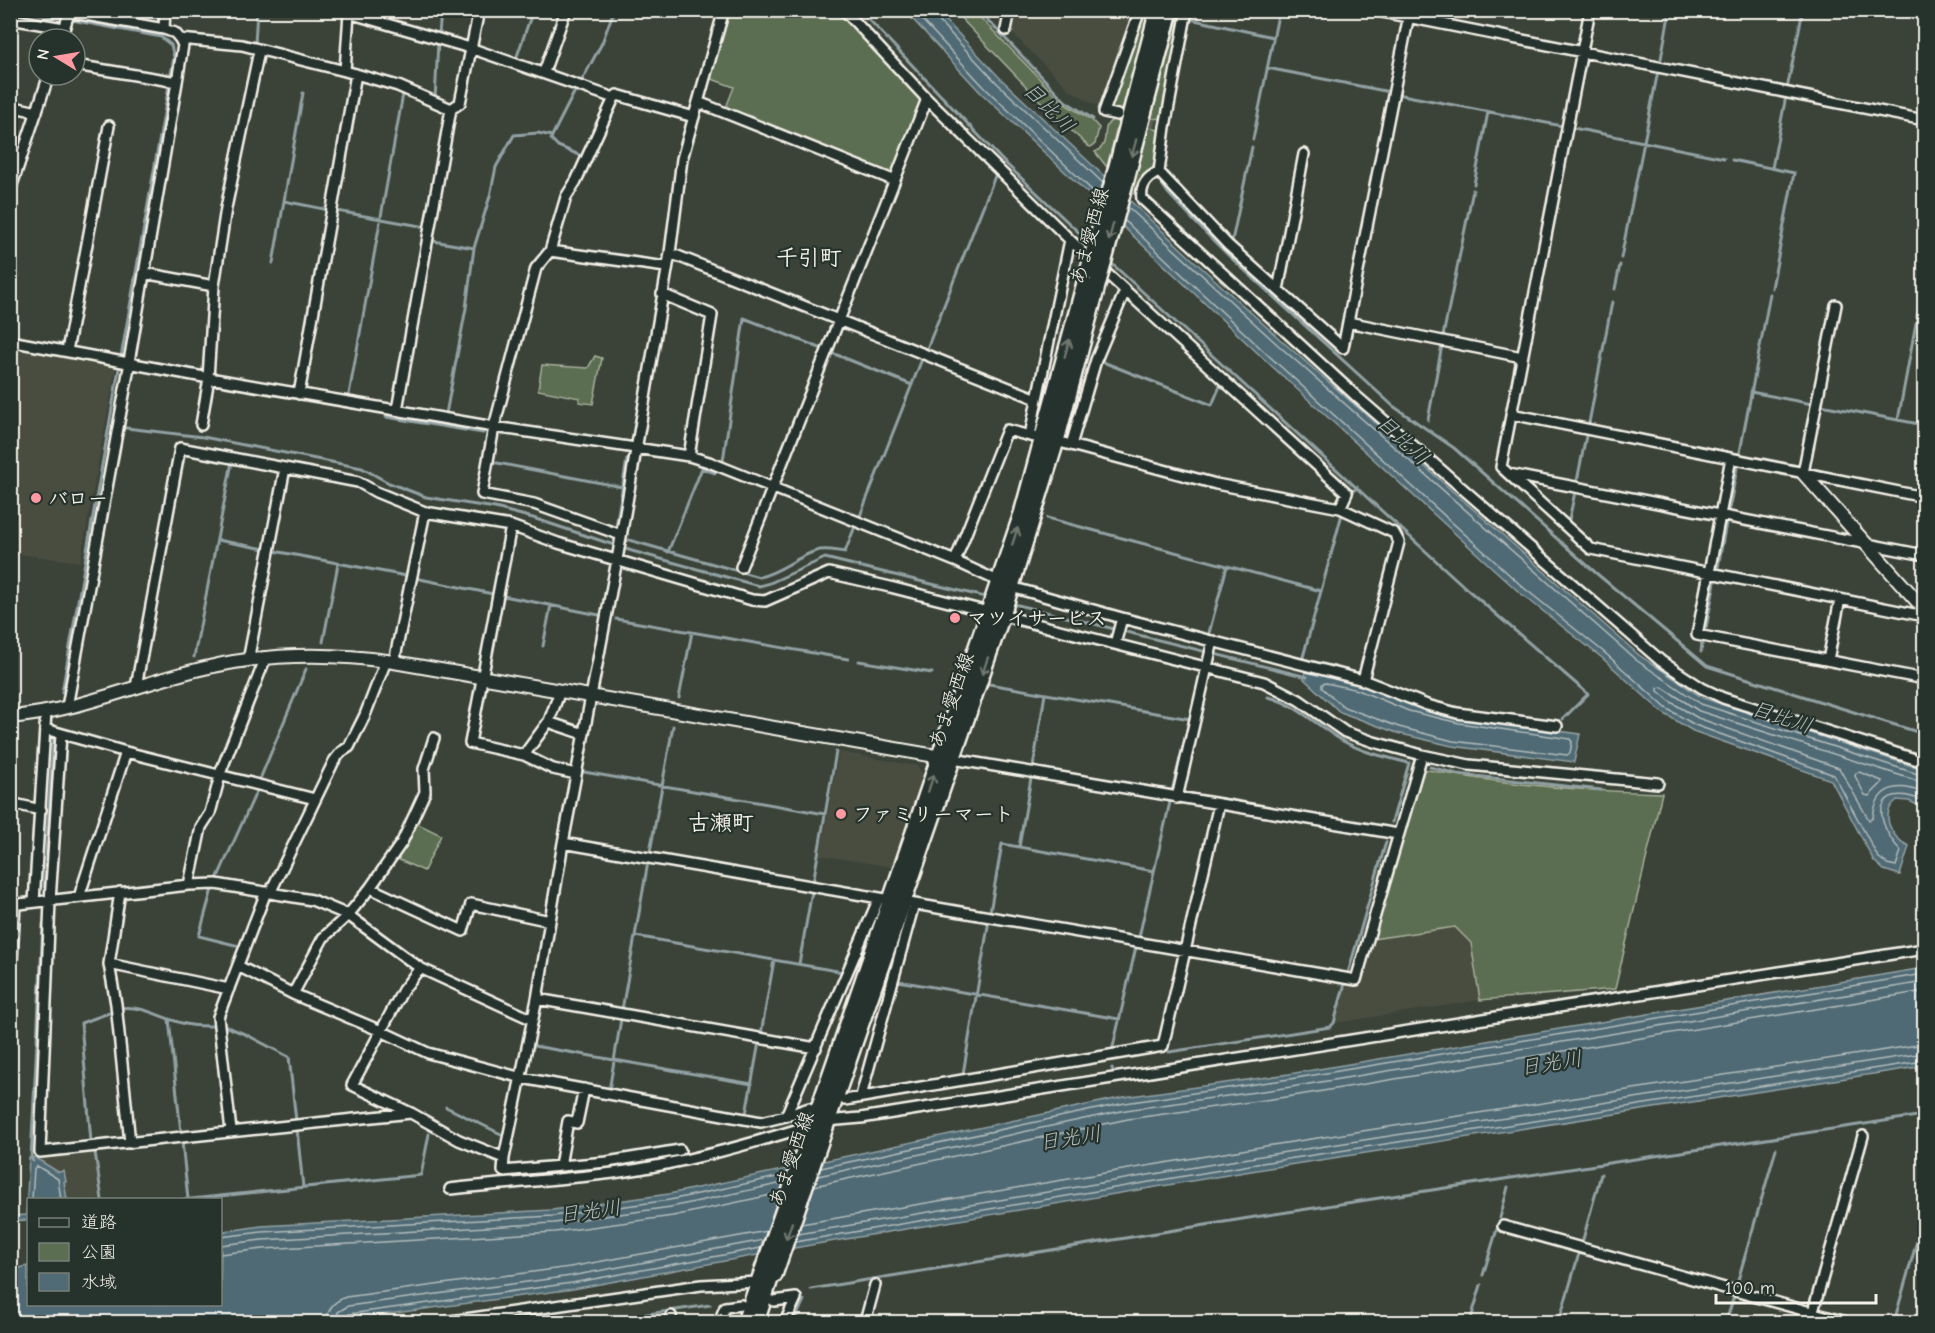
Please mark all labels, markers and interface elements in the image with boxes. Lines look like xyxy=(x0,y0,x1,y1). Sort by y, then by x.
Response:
north arrow xyxy=(27,27,87,87)
text: N xyxy=(33,47,53,61)
water label: 目比川 xyxy=(1018,77,1080,139)
one-way arrow xyxy=(1128,138,1139,157)
street label: あま愛西線 xyxy=(1065,185,1114,287)
one-way arrow xyxy=(1105,223,1117,242)
district label: 千引町 xyxy=(776,245,842,271)
one-way arrow xyxy=(1062,339,1073,358)
water label: 目比川 xyxy=(1372,410,1434,470)
place label: バロー xyxy=(48,487,108,510)
marker: バロー xyxy=(29,491,43,505)
one-way arrow xyxy=(1010,527,1021,546)
place label: マツイサービス xyxy=(967,607,1107,630)
marker: マツイサービス xyxy=(948,611,962,625)
street label: あま愛西線 xyxy=(924,649,979,751)
one-way arrow xyxy=(978,656,989,675)
water label: 目比川 xyxy=(1748,696,1816,738)
one-way arrow xyxy=(926,774,937,793)
place label: ファミリーマート xyxy=(853,803,1014,826)
marker: ファミリーマート xyxy=(834,807,848,821)
district label: 古瀬町 xyxy=(688,810,754,836)
water label: 日光川 xyxy=(1518,1046,1584,1080)
street label: あま愛西線 xyxy=(764,1108,819,1210)
water label: 日光川 xyxy=(1037,1121,1103,1155)
water label: 日光川 xyxy=(557,1195,623,1227)
legend xyxy=(27,1198,222,1306)
text: 道路 xyxy=(81,1212,117,1233)
one-way arrow xyxy=(783,1221,794,1240)
text: 公園 xyxy=(81,1242,117,1263)
scale bar xyxy=(1716,1267,1876,1305)
text: 水域 xyxy=(81,1272,117,1293)
text: 100 m xyxy=(1725,1278,1775,1299)

